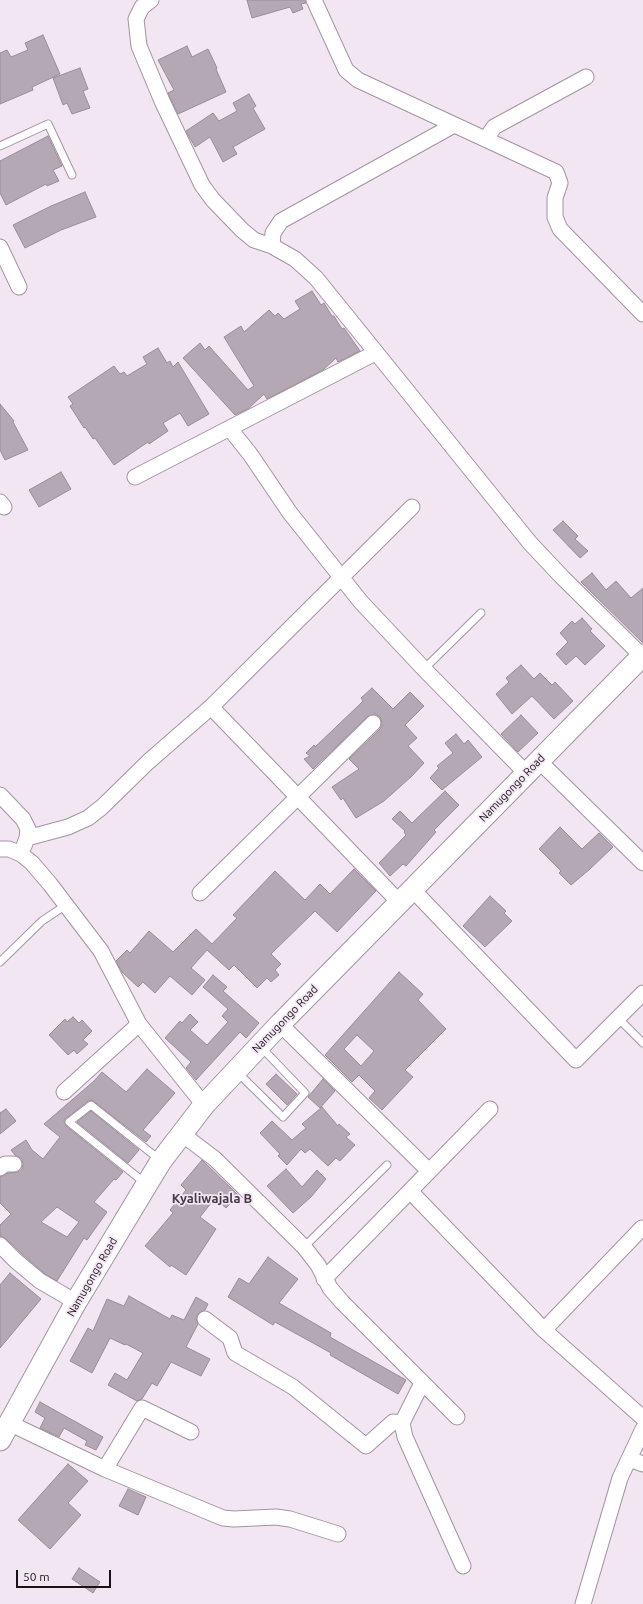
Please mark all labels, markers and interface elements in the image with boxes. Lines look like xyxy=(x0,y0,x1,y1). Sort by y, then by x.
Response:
street label: Namugongo Road xyxy=(476,751,548,825)
street label: Namugongo Road xyxy=(249,982,321,1056)
district label: Kyaliwajala B xyxy=(172,1191,252,1207)
street label: Namugongo Road xyxy=(64,1235,120,1319)
scale bar xyxy=(18,1562,113,1588)
text: 50 m xyxy=(23,1570,50,1583)

